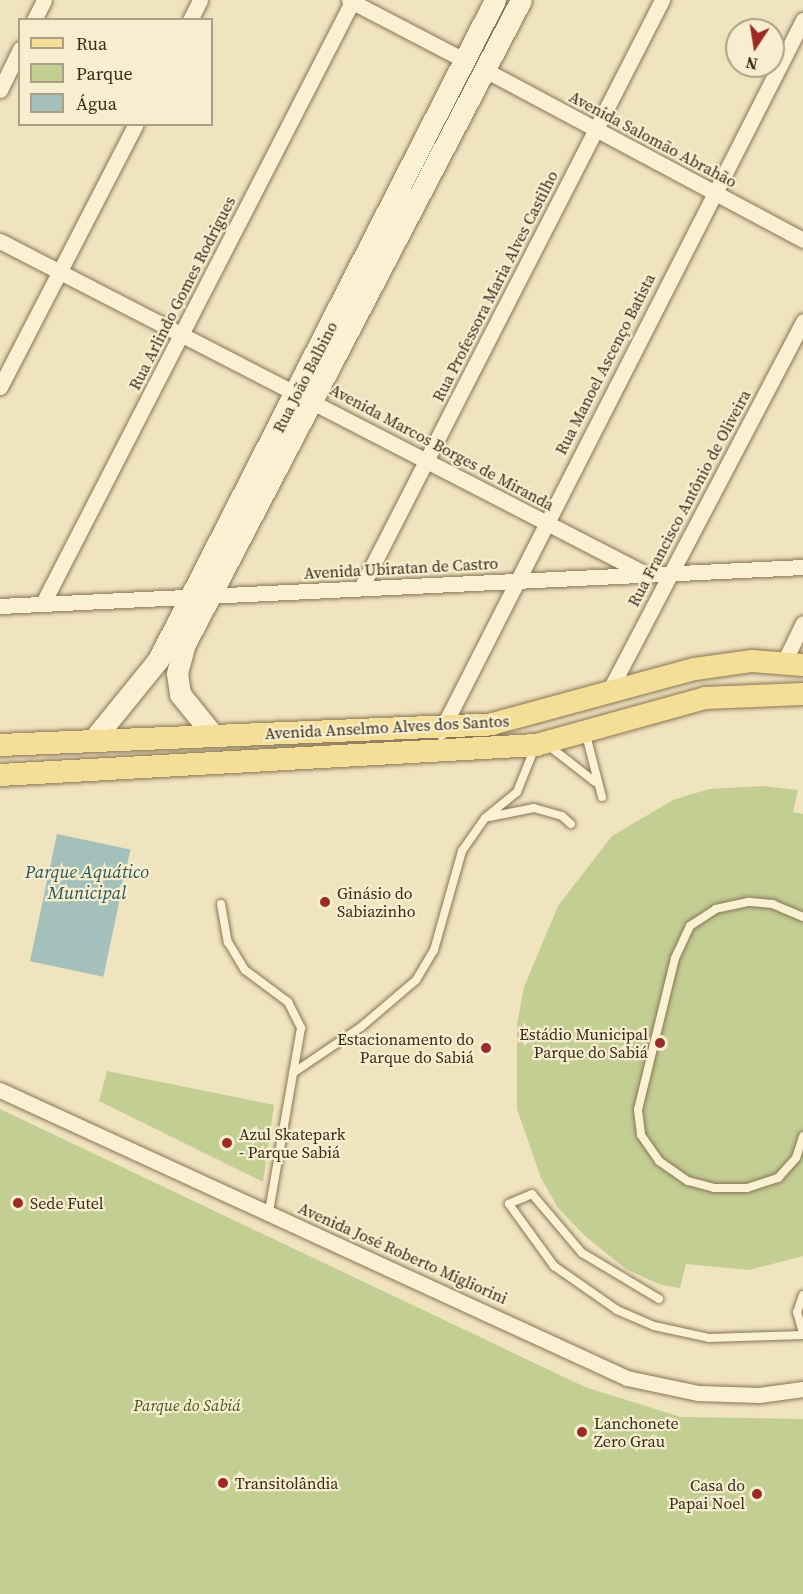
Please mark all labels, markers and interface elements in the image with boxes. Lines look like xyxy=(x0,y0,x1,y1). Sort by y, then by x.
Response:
legend xyxy=(18,18,213,126)
north arrow xyxy=(725,18,785,78)
text: Rua xyxy=(76,31,107,56)
text: N xyxy=(744,52,760,76)
text: Parque xyxy=(76,61,133,86)
street label: Avenida Salomão Abrahão xyxy=(566,87,740,191)
text: Água xyxy=(76,91,117,116)
street label: Rua Professora Maria Alves Castilho xyxy=(428,167,562,405)
street label: Rua Arlindo Gomes Rodrigues xyxy=(125,193,239,393)
street label: Rua Manoel Ascenço Batista xyxy=(551,270,659,458)
street label: Rua João Balbino xyxy=(269,318,341,436)
street label: Avenida Marcos Borges de Miranda xyxy=(327,380,557,514)
street label: Rua Francisco Antônio de Oliveira xyxy=(624,386,754,610)
street label: Avenida Ubiratan de Castro xyxy=(303,553,499,583)
street label: Avenida Anselmo Alves dos Santos xyxy=(264,711,510,743)
water label: Parque Aquático Municipal xyxy=(25,862,149,904)
place label: Ginásio do Sabiazinho xyxy=(337,883,416,921)
marker: Ginásio do Sabiazinho xyxy=(318,895,332,909)
place label: Estádio Municipal Parque do Sabiá xyxy=(519,1024,648,1062)
place label: Estacionamento do Parque do Sabiá xyxy=(337,1029,474,1067)
marker: Estádio Municipal Parque do Sabiá xyxy=(653,1036,667,1050)
marker: Estacionamento do Parque do Sabiá xyxy=(479,1041,493,1055)
place label: Azul Skatepark - Parque Sabiá xyxy=(239,1124,346,1162)
marker: Azul Skatepark - Parque Sabiá xyxy=(220,1136,234,1150)
place label: Sede Futel xyxy=(30,1193,104,1213)
marker: Sede Futel xyxy=(11,1196,25,1210)
street label: Avenida José Roberto Migliorini xyxy=(295,1198,511,1308)
park label: Parque do Sabiá xyxy=(133,1395,241,1415)
place label: Lanchonete Zero Grau xyxy=(594,1413,679,1451)
marker: Lanchonete Zero Grau xyxy=(575,1425,589,1439)
place label: Transitolândia xyxy=(235,1473,338,1493)
place label: Casa do Papai Noel xyxy=(669,1475,745,1513)
marker: Transitolândia xyxy=(216,1476,230,1490)
marker: Casa do Papai Noel xyxy=(750,1487,764,1501)

